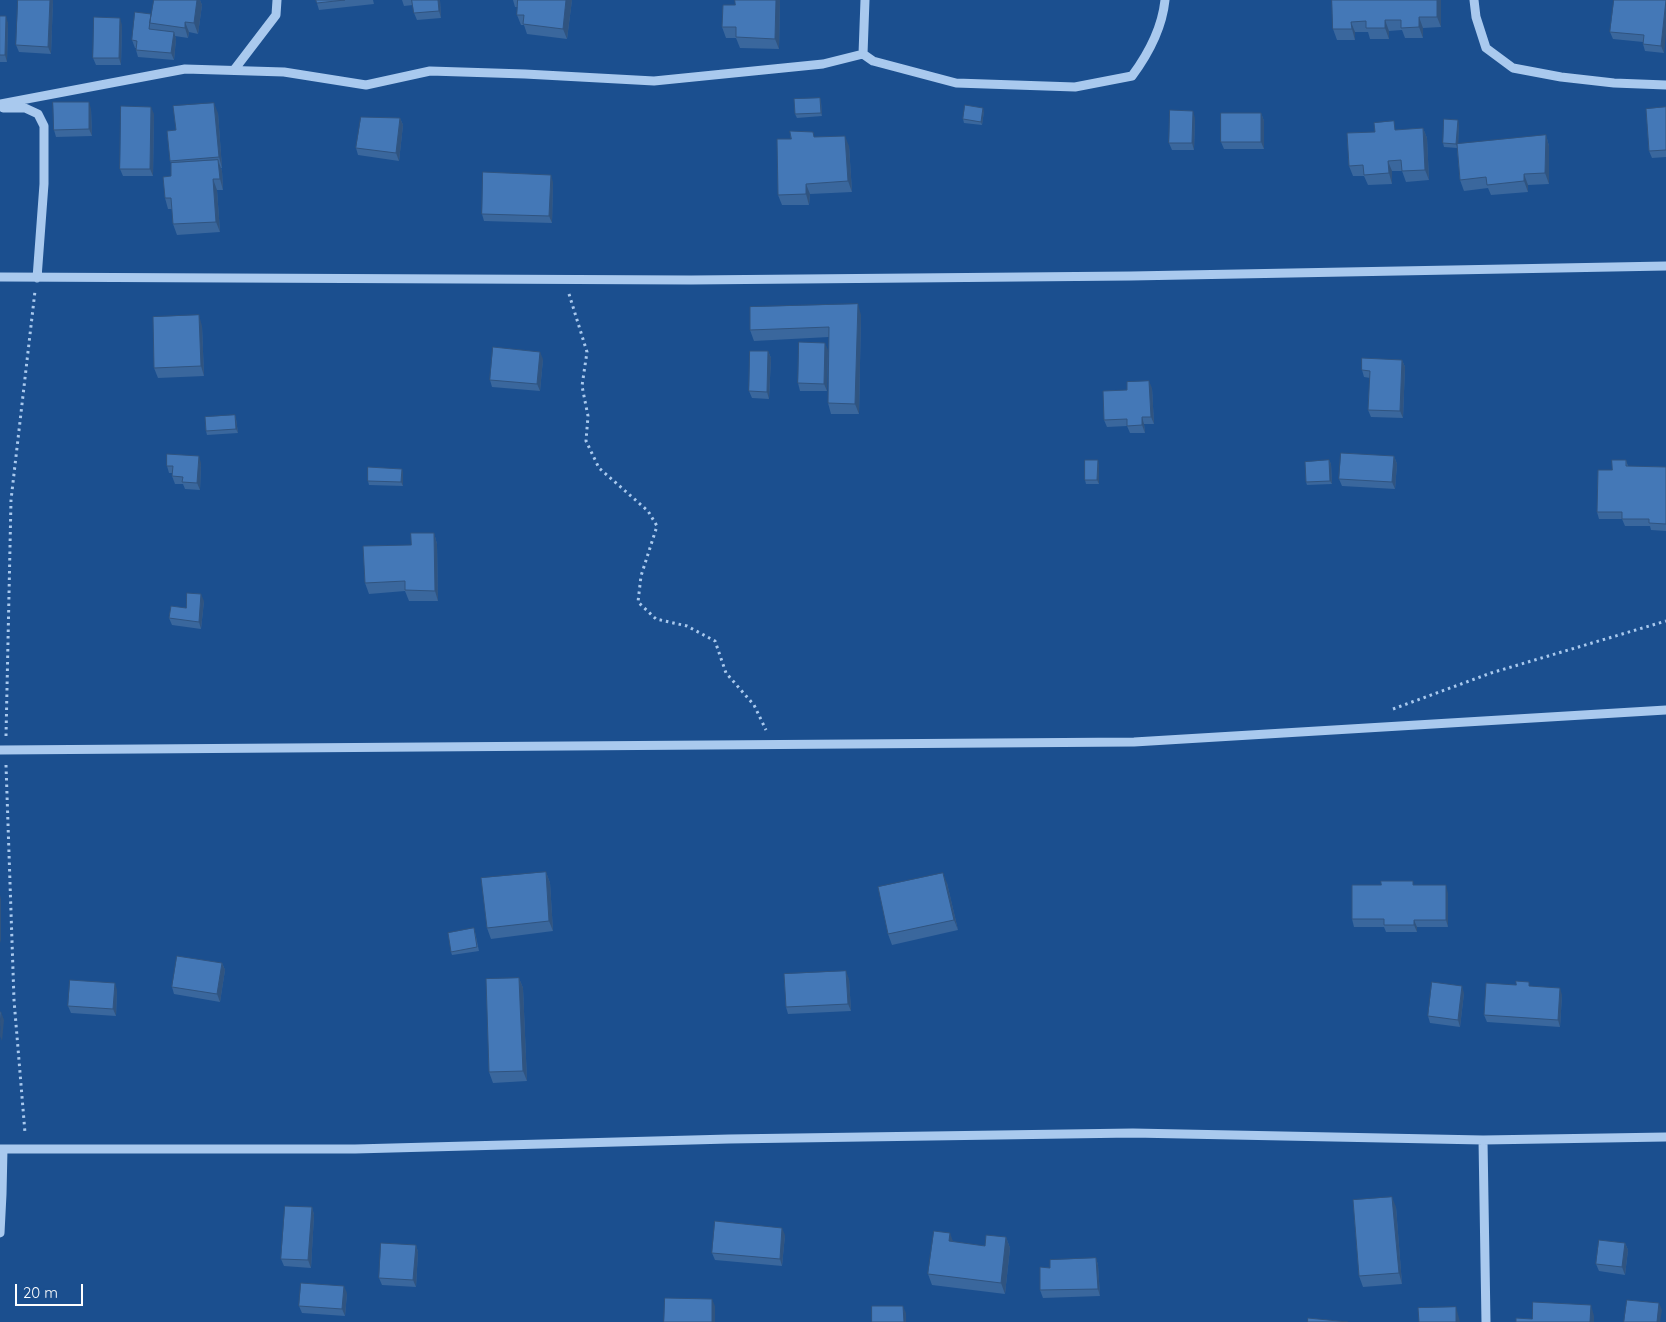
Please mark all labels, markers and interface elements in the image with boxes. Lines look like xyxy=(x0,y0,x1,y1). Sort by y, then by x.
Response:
scale bar xyxy=(18,1274,85,1306)
text: 20 m xyxy=(23,1283,58,1302)

